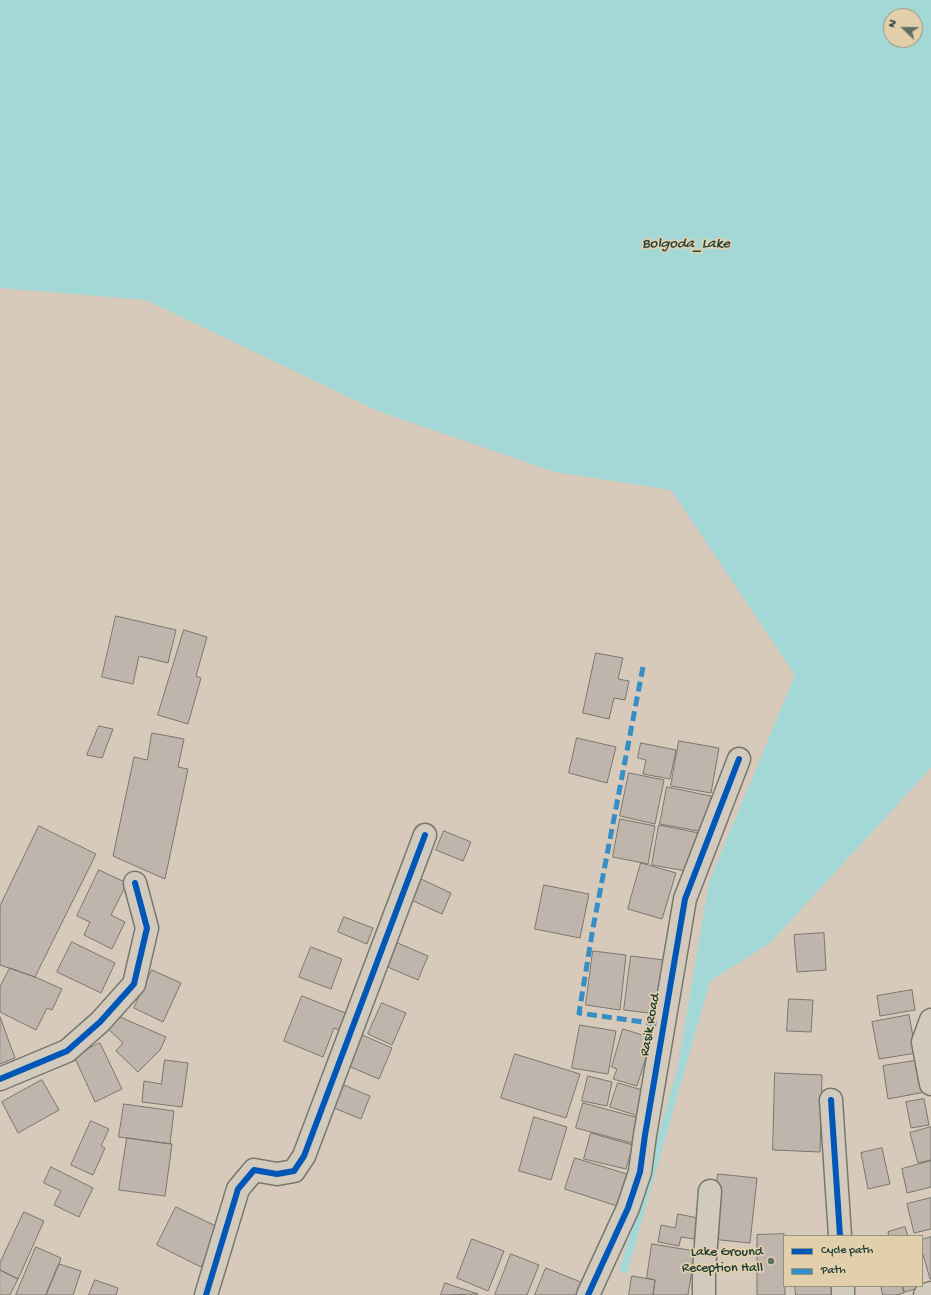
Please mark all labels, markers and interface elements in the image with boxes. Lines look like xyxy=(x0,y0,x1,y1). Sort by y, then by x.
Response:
north arrow xyxy=(883,8,923,48)
text: N xyxy=(886,18,900,29)
water label: Bolgoda_Lake xyxy=(642,236,730,254)
street label: Rasik Road xyxy=(637,992,665,1058)
legend xyxy=(783,1235,923,1287)
text: Cycle path xyxy=(821,1244,873,1258)
place label: Lake Ground Reception Hall xyxy=(682,1245,763,1278)
marker: Lake Ground Reception Hall xyxy=(766,1256,776,1266)
text: Path xyxy=(821,1264,846,1278)

